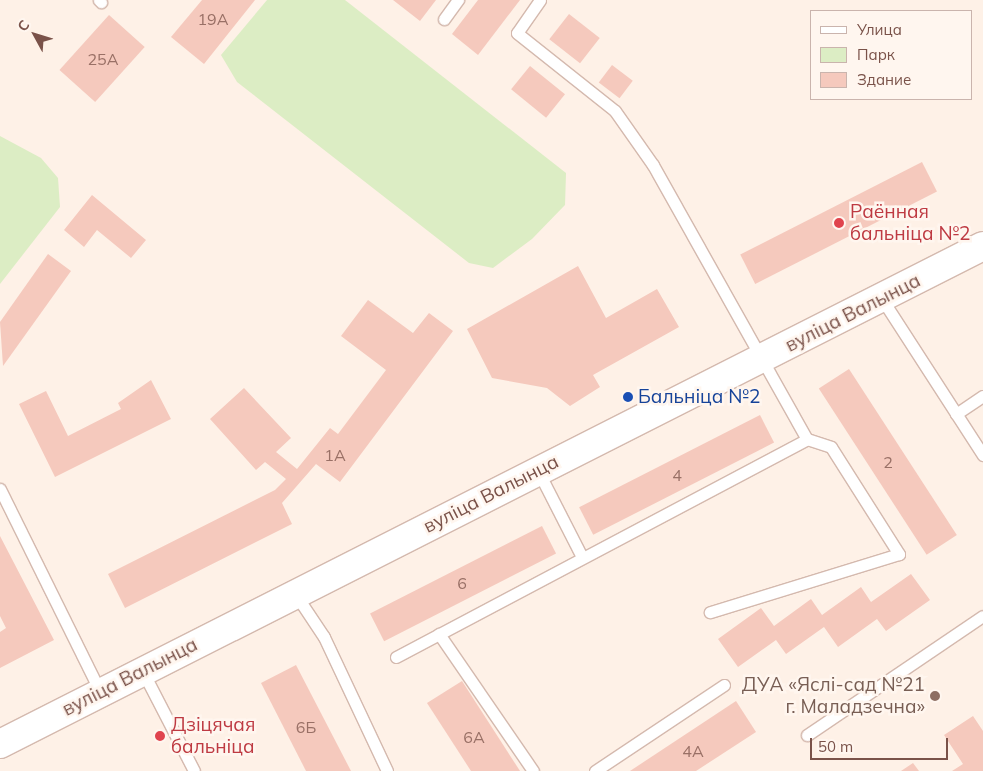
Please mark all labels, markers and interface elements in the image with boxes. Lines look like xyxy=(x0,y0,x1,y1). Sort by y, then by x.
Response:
house number: 19А xyxy=(198,9,228,29)
north arrow xyxy=(10,10,60,60)
legend xyxy=(810,10,973,100)
text: С xyxy=(13,16,33,35)
text: Улица xyxy=(857,20,902,39)
text: Парк xyxy=(857,45,895,64)
house number: 25А xyxy=(88,49,118,69)
text: Здание xyxy=(857,70,911,89)
place label: Раённая бальніца №2 xyxy=(850,201,970,245)
marker: Раённая бальніца №2 xyxy=(832,216,846,230)
street label: вуліца Валынца xyxy=(782,269,924,357)
place label: Бальніца №2 xyxy=(638,386,760,408)
marker: Бальніца №2 xyxy=(622,391,634,403)
house number: 1А xyxy=(324,445,346,465)
street label: вуліца Валынца xyxy=(420,450,562,538)
house number: 2 xyxy=(883,452,893,472)
house number: 4 xyxy=(672,465,682,485)
house number: 6 xyxy=(457,573,467,593)
street label: вуліца Валынца xyxy=(59,633,201,721)
place label: ДУА «Яслі-сад №21 г. Маладзечна» xyxy=(742,674,925,718)
marker: ДУА «Яслі-сад №21 г. Маладзечна» xyxy=(929,690,941,702)
place label: Дзіцячая бальніца xyxy=(171,714,255,758)
house number: 6Б xyxy=(296,717,316,737)
house number: 6А xyxy=(463,727,485,747)
scale bar xyxy=(813,728,950,760)
marker: Дзіцячая бальніца xyxy=(153,729,167,743)
text: 50 m xyxy=(818,737,853,756)
house number: 4А xyxy=(682,741,704,761)

